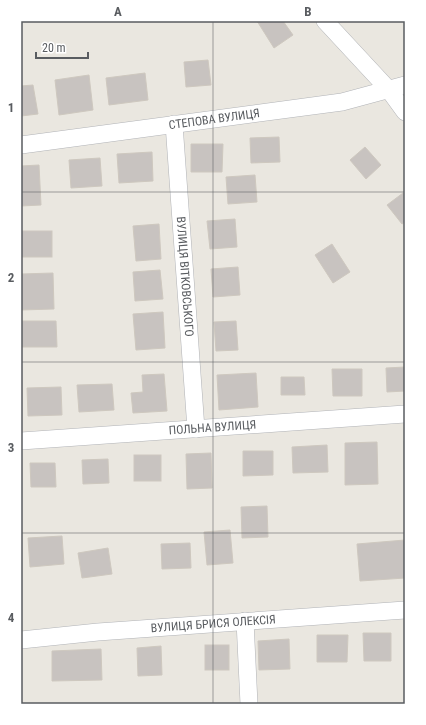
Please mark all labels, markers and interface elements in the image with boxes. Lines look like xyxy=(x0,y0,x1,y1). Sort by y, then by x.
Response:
text: A xyxy=(114,4,122,19)
text: B xyxy=(304,4,312,19)
scale bar xyxy=(36,34,88,60)
text: 20 m xyxy=(42,41,66,55)
text: 1 xyxy=(8,100,14,115)
street label: СТЕПОВА ВУЛИЦЯ xyxy=(168,106,261,132)
street label: ВУЛИЦЯ ВІТКОВСЬКОГО xyxy=(174,216,196,337)
text: 2 xyxy=(8,270,15,285)
street label: ПОЛЬНА ВУЛИЦЯ xyxy=(168,417,257,438)
text: 3 xyxy=(8,440,14,455)
text: 4 xyxy=(8,610,15,625)
street label: ВУЛИЦЯ БРИСЯ ОЛЕКСІЯ xyxy=(150,612,276,635)

